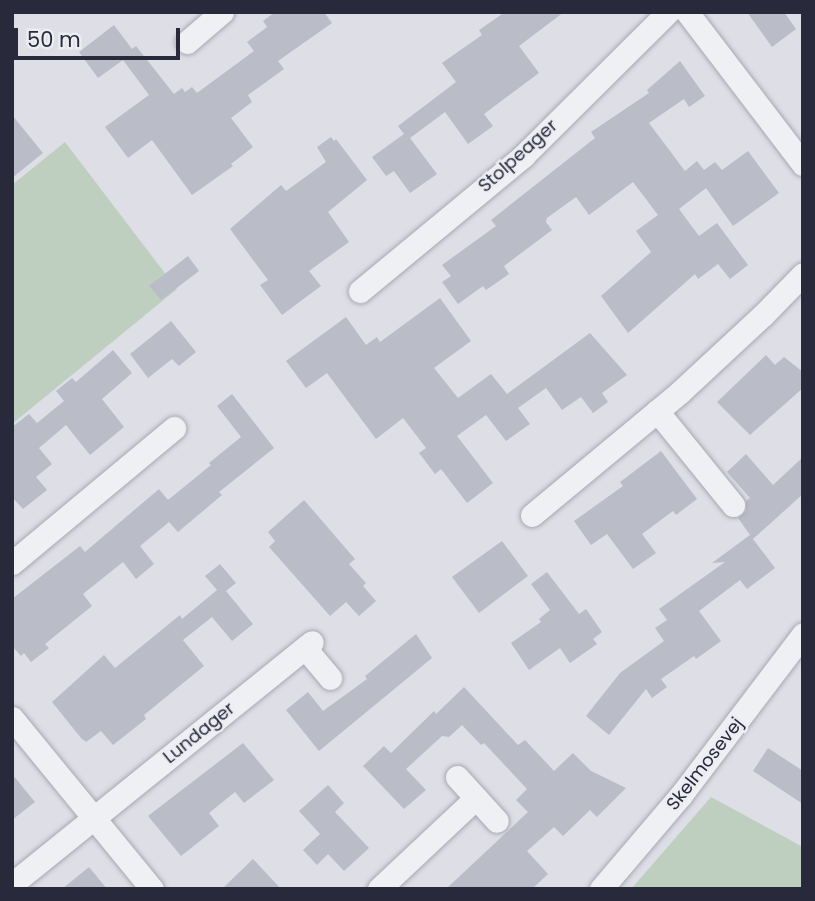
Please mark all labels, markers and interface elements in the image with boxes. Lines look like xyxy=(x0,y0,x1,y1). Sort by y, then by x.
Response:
scale bar xyxy=(18,14,184,58)
text: 50 m xyxy=(27,25,81,54)
street label: Stolpeager xyxy=(474,115,562,197)
street label: Lundager xyxy=(159,698,239,768)
street label: Skelmosevej xyxy=(662,713,748,815)

